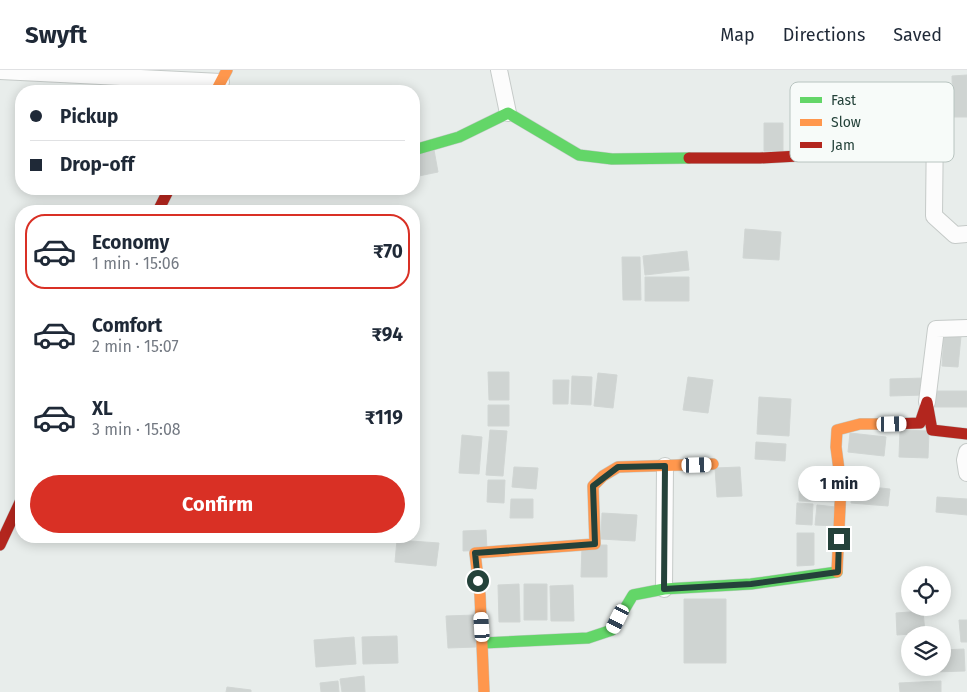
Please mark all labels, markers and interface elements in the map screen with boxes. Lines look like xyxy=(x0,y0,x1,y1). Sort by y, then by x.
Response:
text: Swyft xyxy=(25,21,87,49)
text: Map xyxy=(720,24,755,46)
text: Directions xyxy=(783,24,865,46)
text: Saved xyxy=(893,24,942,46)
legend xyxy=(790,82,954,162)
text: Fast xyxy=(831,92,857,109)
text: Pickup xyxy=(60,105,118,128)
text: Slow xyxy=(831,114,861,131)
text: Jam xyxy=(831,137,855,154)
text: Drop-off xyxy=(60,153,134,176)
icon: car xyxy=(32,229,77,274)
text: Economy xyxy=(92,231,169,254)
text: ₹70 xyxy=(373,240,403,263)
text: 1 min · 15:06 xyxy=(92,254,179,273)
icon: car xyxy=(32,312,77,357)
text: Comfort xyxy=(92,314,162,337)
text: ₹94 xyxy=(372,323,403,346)
text: 2 min · 15:07 xyxy=(92,337,179,356)
icon: car xyxy=(32,395,77,440)
text: XL xyxy=(92,397,113,420)
text: ₹119 xyxy=(365,406,403,429)
car xyxy=(876,416,907,432)
text: 3 min · 15:08 xyxy=(92,420,181,439)
car xyxy=(681,457,712,473)
callout: 1 min xyxy=(798,466,880,502)
text: 1 min xyxy=(820,474,858,493)
button: Confirm xyxy=(30,475,405,533)
route end xyxy=(828,528,850,550)
map controls xyxy=(901,566,951,676)
button: locate xyxy=(901,566,951,616)
route start xyxy=(467,570,489,592)
car xyxy=(604,602,631,636)
car xyxy=(473,612,490,642)
button: layers xyxy=(901,626,951,676)

